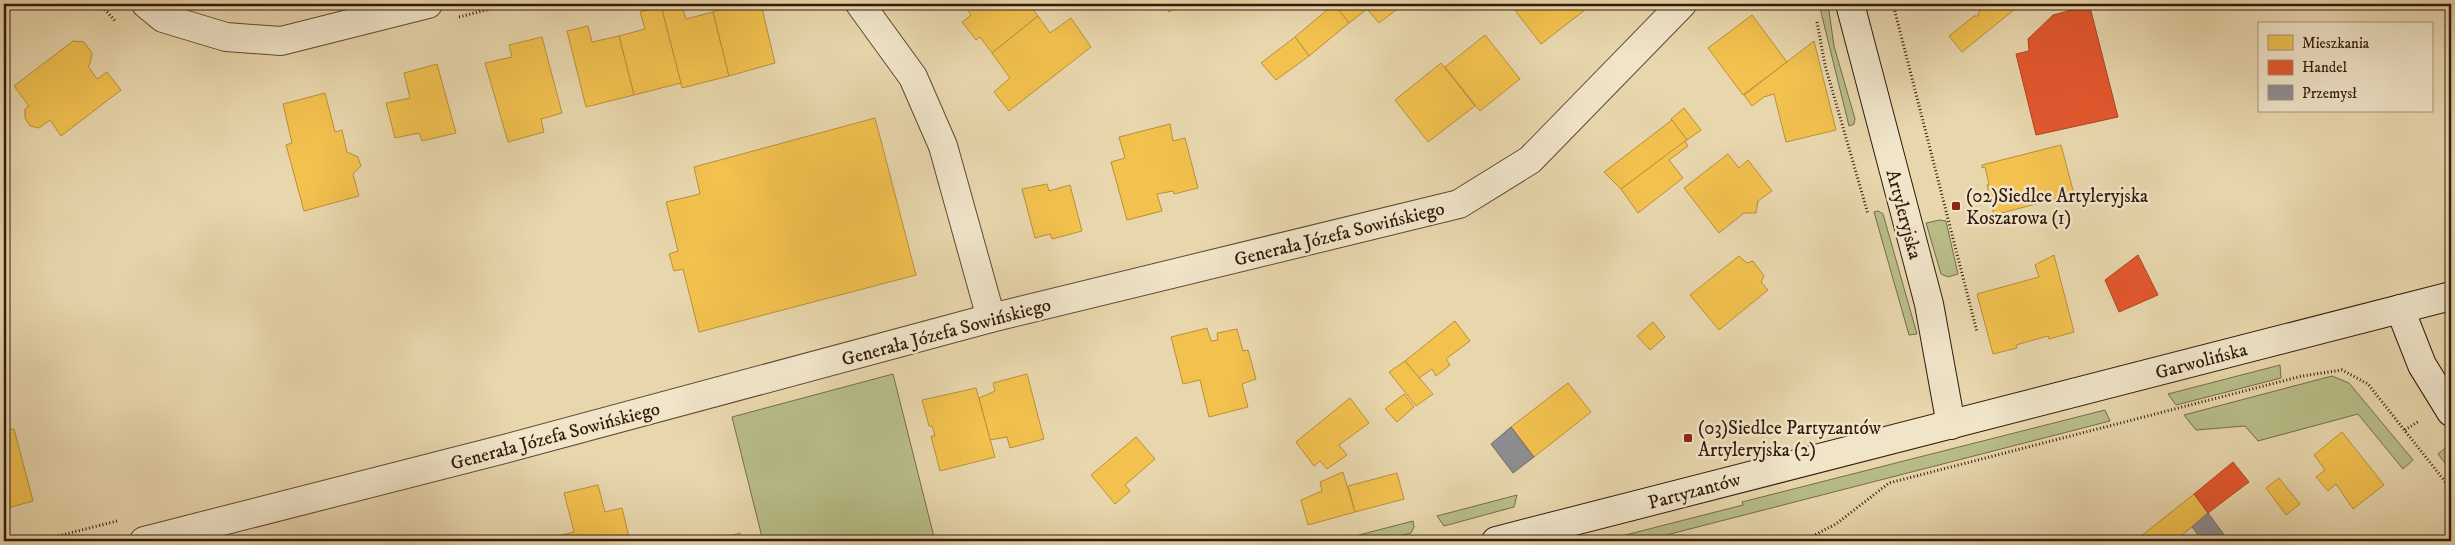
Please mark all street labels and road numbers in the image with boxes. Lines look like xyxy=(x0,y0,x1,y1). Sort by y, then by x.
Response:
street label: Artyleryjska xyxy=(1881,167,1927,262)
street label: Generała Józefa Sowińskiego xyxy=(1232,197,1447,272)
street label: Generała Józefa Sowińskiego xyxy=(839,293,1054,371)
street label: Garwolińska xyxy=(2153,338,2250,385)
street label: Generała Józefa Sowińskiego xyxy=(448,397,663,475)
street label: Partyzantów xyxy=(1646,468,1743,515)

